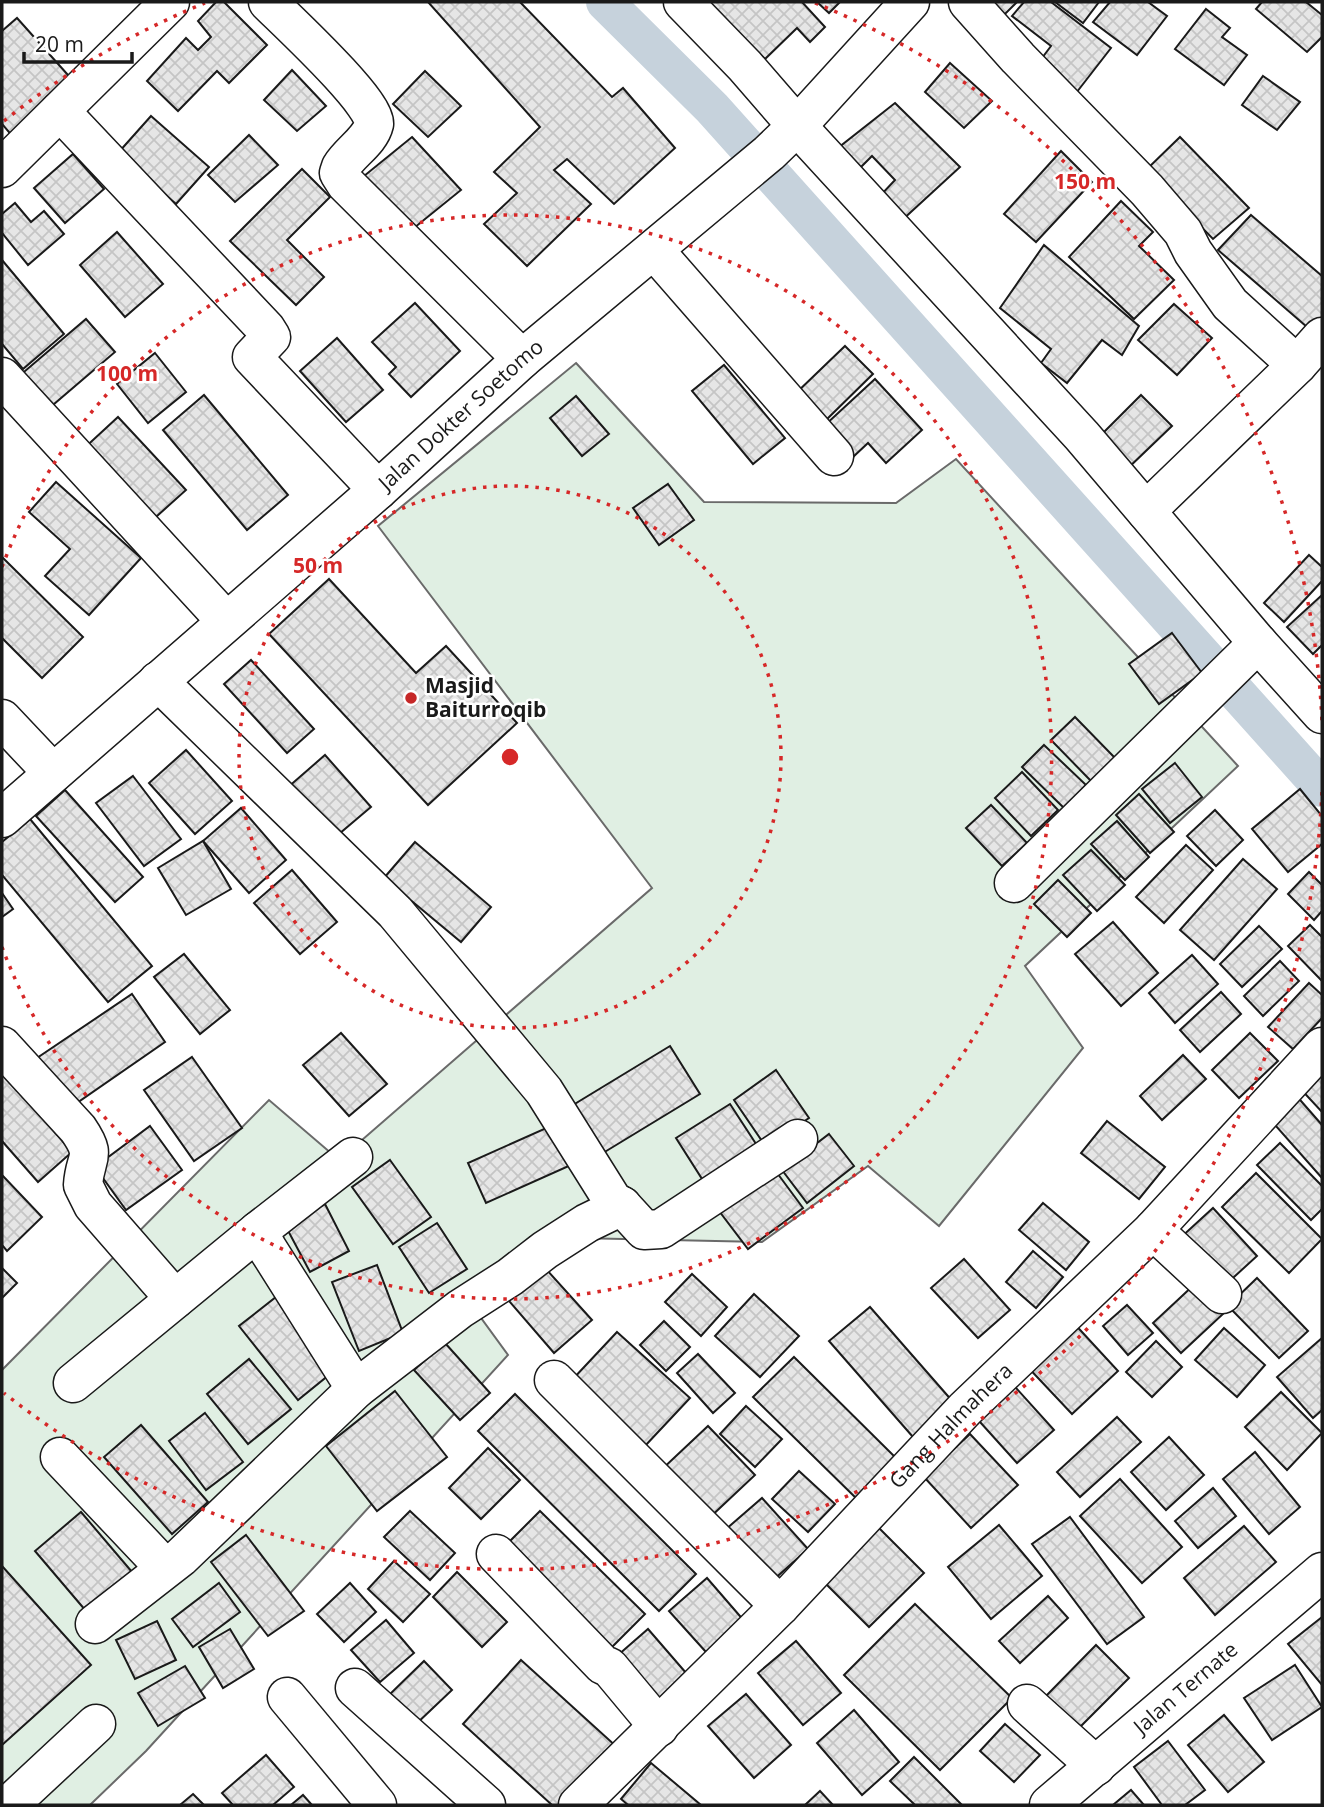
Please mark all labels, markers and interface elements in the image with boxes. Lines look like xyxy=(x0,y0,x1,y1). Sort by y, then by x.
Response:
scale bar xyxy=(24,21,133,65)
text: 20 m xyxy=(35,30,84,58)
text: 150 m xyxy=(1054,167,1116,195)
street label: Jalan Dokter Soetomo xyxy=(370,332,549,497)
text: 100 m xyxy=(96,359,158,387)
text: 50 m xyxy=(293,551,343,579)
place label: Masjid Baiturroqib xyxy=(425,671,546,723)
marker: Masjid Baiturroqib xyxy=(403,690,419,706)
centre of rings xyxy=(498,745,522,769)
street label: Gang Halmahera xyxy=(883,1356,1018,1494)
street label: Jalan Ternate xyxy=(1126,1635,1243,1741)

